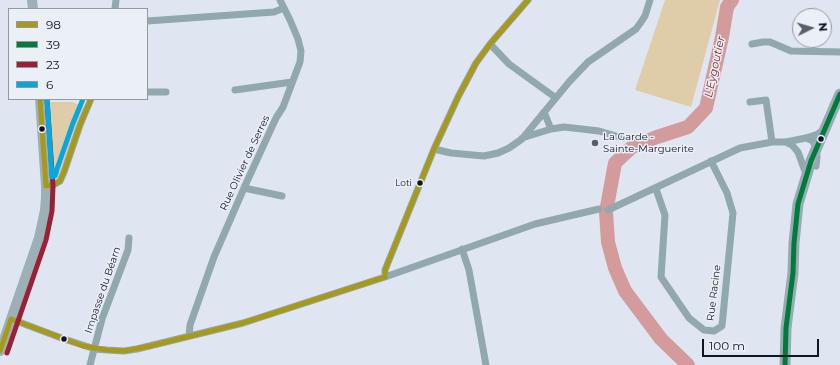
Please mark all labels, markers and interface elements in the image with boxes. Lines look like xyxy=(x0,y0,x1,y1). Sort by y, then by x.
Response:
legend xyxy=(8,8,148,100)
north arrow xyxy=(792,8,832,48)
text: 98 xyxy=(46,17,61,32)
text: N xyxy=(816,22,830,32)
water label: L'Eygoutier xyxy=(702,35,728,99)
text: 39 xyxy=(46,37,60,52)
text: 23 xyxy=(46,57,60,72)
text: 6 xyxy=(46,77,53,92)
street label: Rue Olivier de Serres xyxy=(218,114,272,212)
unlabelled marker xyxy=(37,124,47,134)
place label: La Garde - Sainte-Marguerite xyxy=(603,131,694,154)
unlabelled marker xyxy=(816,134,826,144)
marker: La Garde - Sainte-Marguerite xyxy=(590,138,600,148)
place label: Loti xyxy=(395,178,412,188)
marker: Loti xyxy=(415,178,425,188)
street label: Impasse du Béarn xyxy=(83,245,123,335)
street label: Rue Racine xyxy=(705,264,723,322)
scale bar xyxy=(704,331,821,357)
unlabelled marker xyxy=(59,334,69,344)
text: 100 m xyxy=(709,338,745,353)

